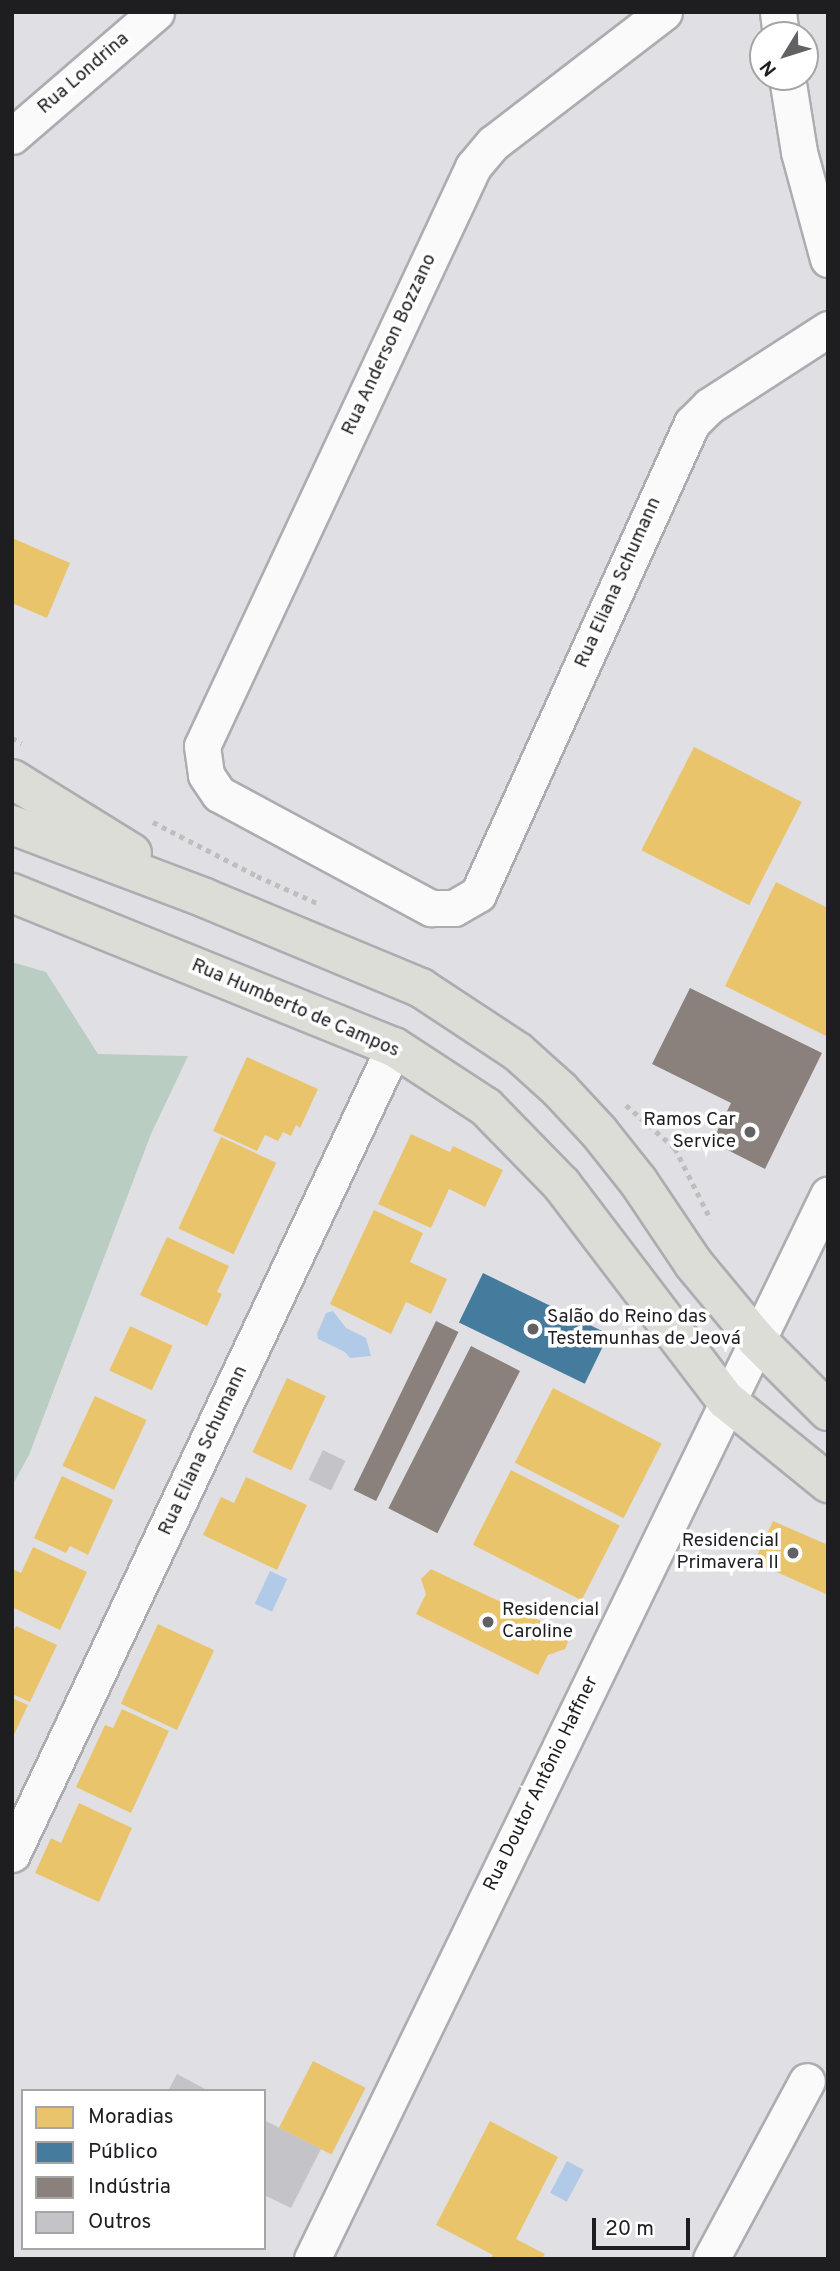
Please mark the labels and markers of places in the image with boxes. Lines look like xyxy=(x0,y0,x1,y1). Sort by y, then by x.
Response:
place label: Ramos Car Service xyxy=(643,1110,736,1154)
marker: Ramos Car Service xyxy=(742,1124,758,1140)
place label: Salão do Reino das Testemunhas de Jeová xyxy=(547,1307,741,1351)
marker: Salão do Reino das Testemunhas de Jeová xyxy=(525,1321,541,1337)
place label: Residencial Primavera II xyxy=(677,1531,779,1575)
marker: Residencial Primavera II xyxy=(785,1545,801,1561)
place label: Residencial Caroline xyxy=(502,1600,599,1644)
marker: Residencial Caroline xyxy=(480,1614,496,1630)

